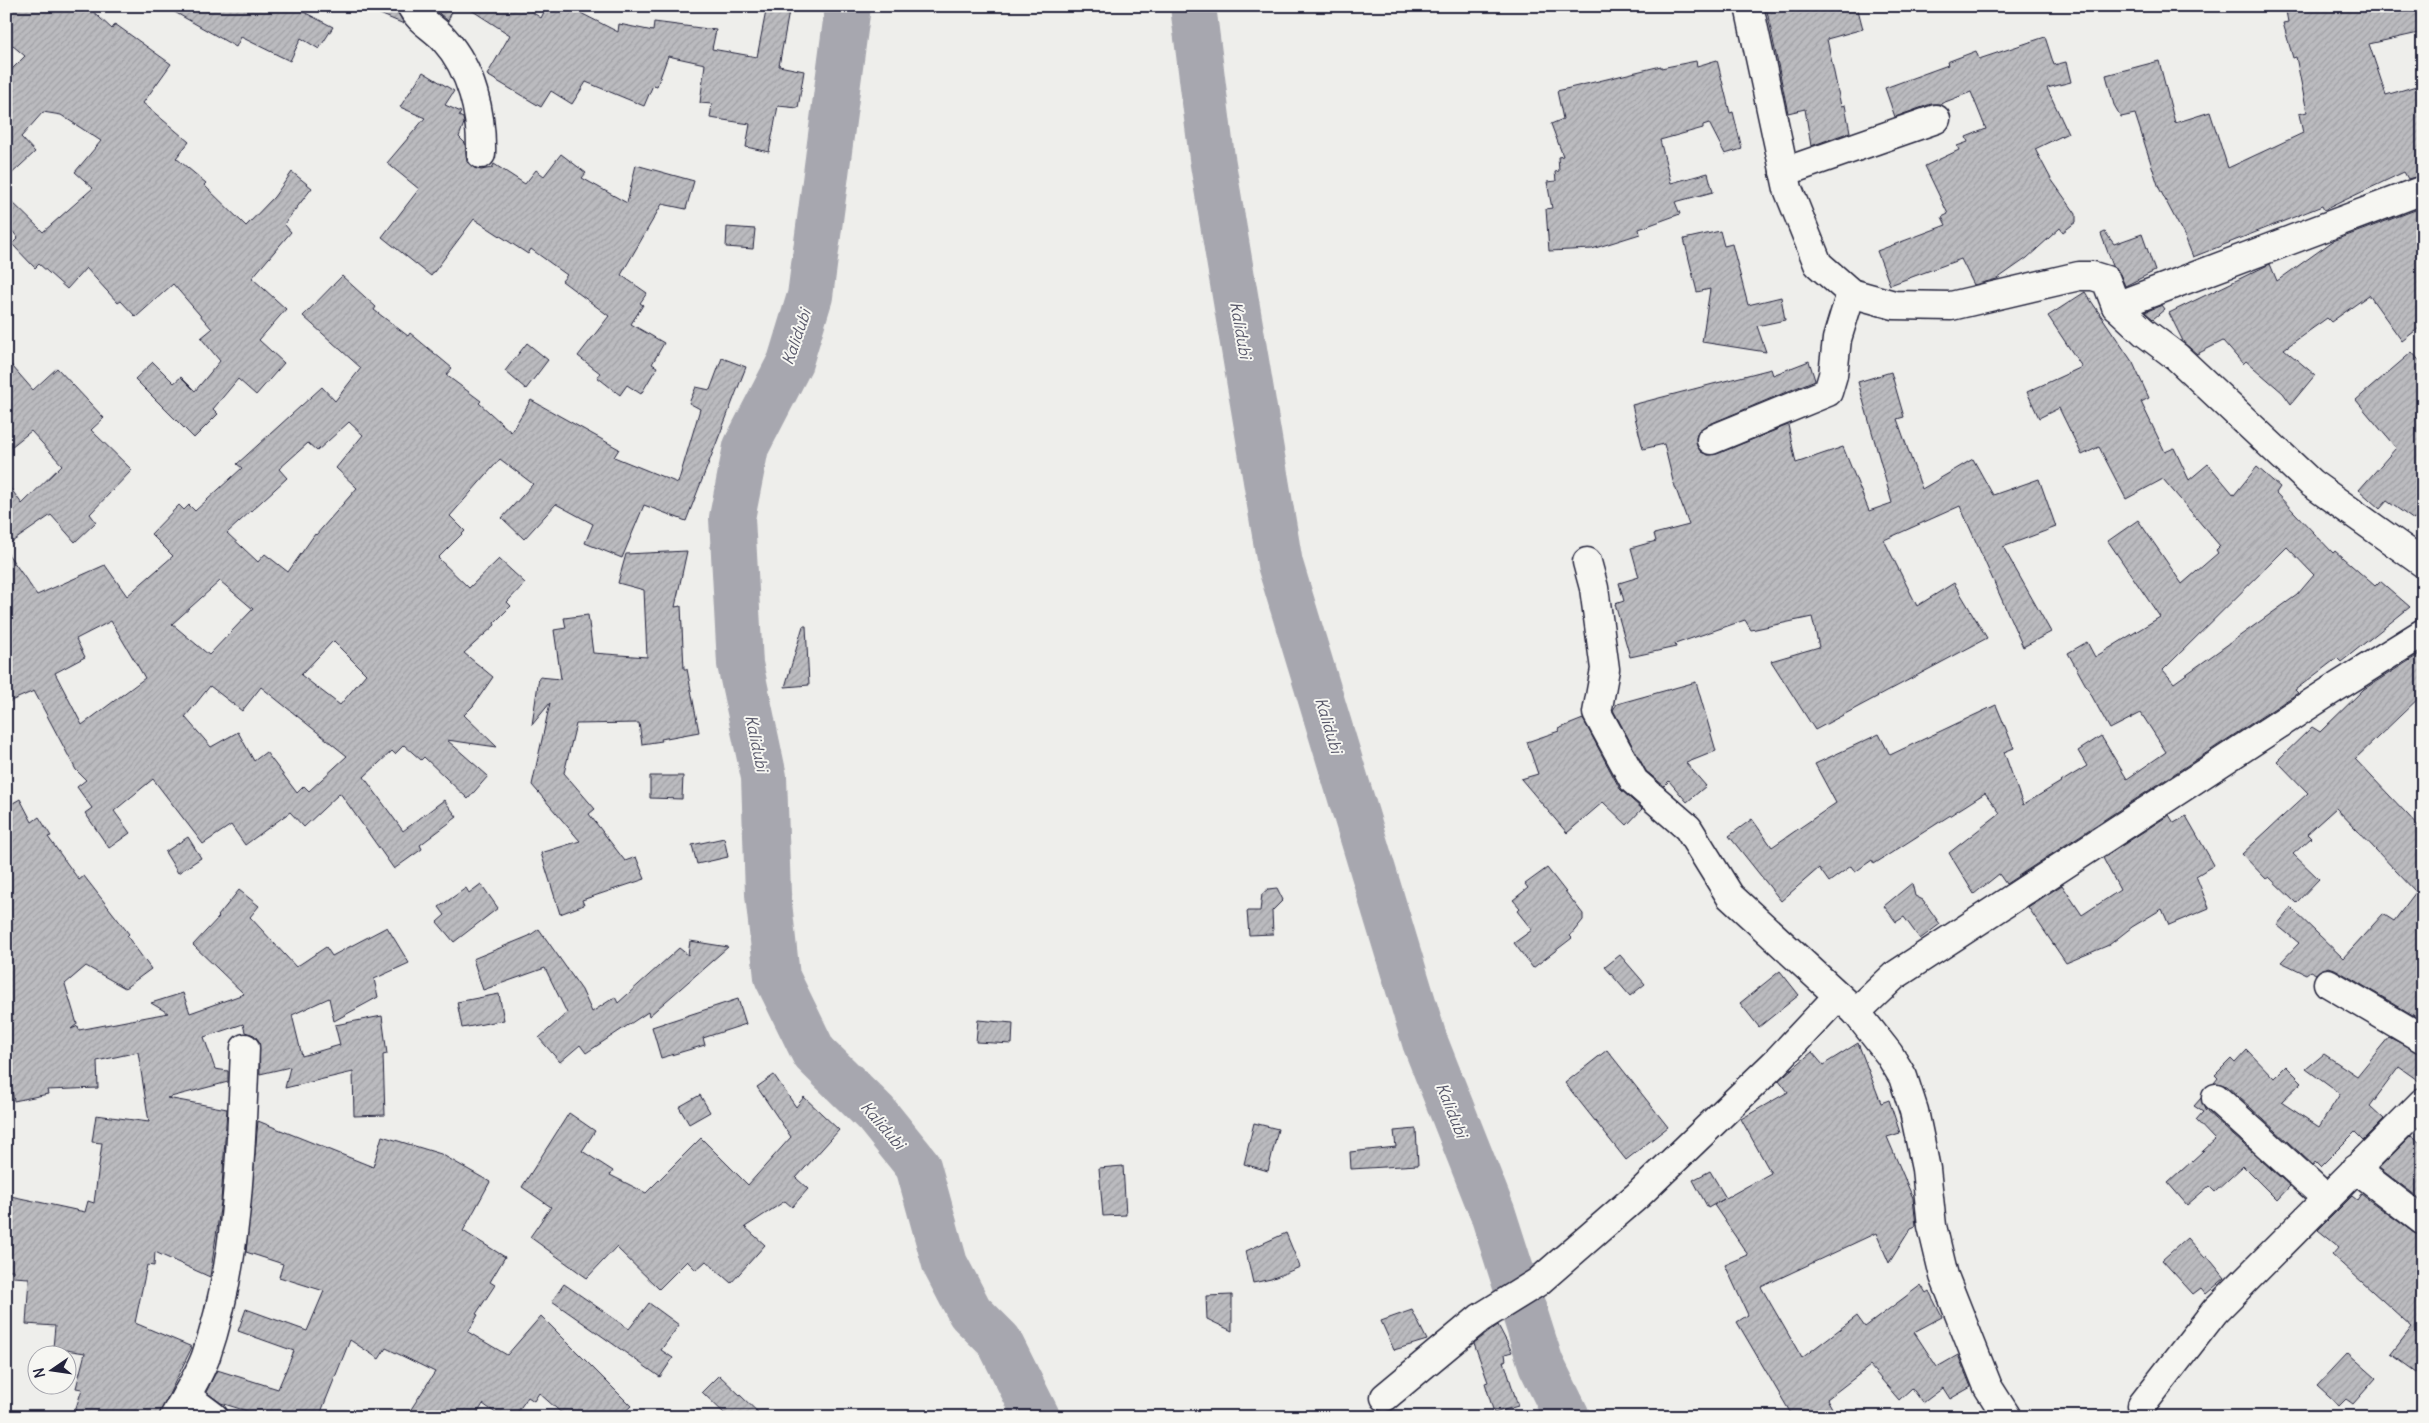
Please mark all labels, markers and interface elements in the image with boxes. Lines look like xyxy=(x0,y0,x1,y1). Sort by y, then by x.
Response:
water label: Kalidubi xyxy=(1226,300,1256,362)
water label: Kalidubi xyxy=(777,304,816,367)
water label: Kalidubi xyxy=(1311,695,1348,758)
water label: Kalidubi xyxy=(741,713,773,775)
water label: Kalidubi xyxy=(1432,1080,1473,1143)
water label: Kalidubi xyxy=(857,1097,911,1155)
north arrow xyxy=(28,1346,78,1396)
text: N xyxy=(29,1366,49,1380)

